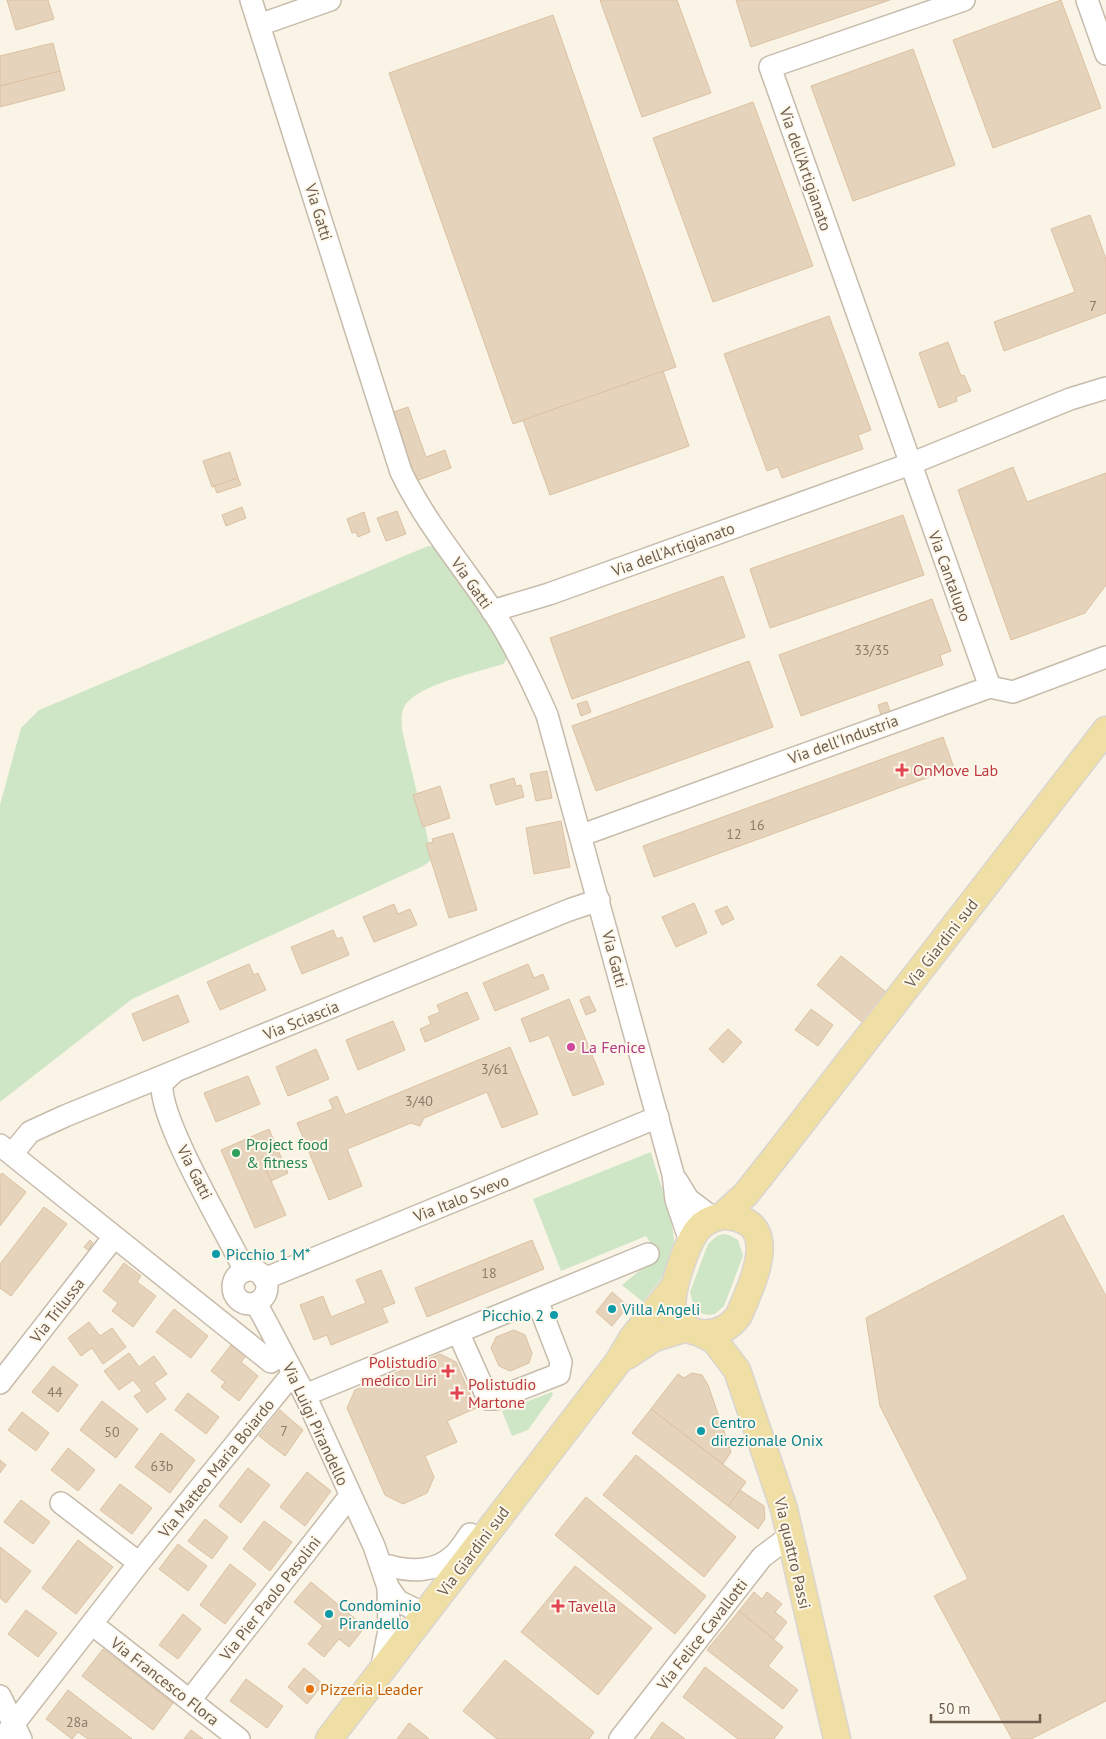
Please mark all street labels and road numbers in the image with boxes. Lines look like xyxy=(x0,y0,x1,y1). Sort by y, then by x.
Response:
street label: Via dell'Artigianato xyxy=(775,104,837,233)
street label: Via Gatti xyxy=(301,180,337,243)
street label: Via dell'Artigianato xyxy=(608,517,737,581)
street label: Via Cantalupo xyxy=(924,527,976,624)
street label: Via Gatti xyxy=(446,553,497,613)
street label: Via dell'Industria xyxy=(784,710,901,769)
street label: Via Giardini sud xyxy=(899,895,982,992)
street label: Via Gatti xyxy=(598,927,632,990)
street label: Via Sciascia xyxy=(259,996,342,1045)
street label: Via Gatti xyxy=(172,1141,217,1203)
street label: Via Italo Svevo xyxy=(409,1170,512,1227)
street label: Via Trilussa xyxy=(25,1274,89,1347)
street label: Via Luigi Pirandello xyxy=(278,1358,353,1489)
street label: Via Matteo Maria Boiardo xyxy=(153,1395,278,1542)
street label: Via quattro Passi xyxy=(770,1494,816,1611)
street label: Via Giardini sud xyxy=(432,1502,513,1601)
street label: Via Pier Paolo Pasolini xyxy=(214,1532,325,1665)
street label: Via Felice Cavallotti xyxy=(652,1574,752,1694)
street label: Via Francesco Flora xyxy=(106,1632,223,1730)

